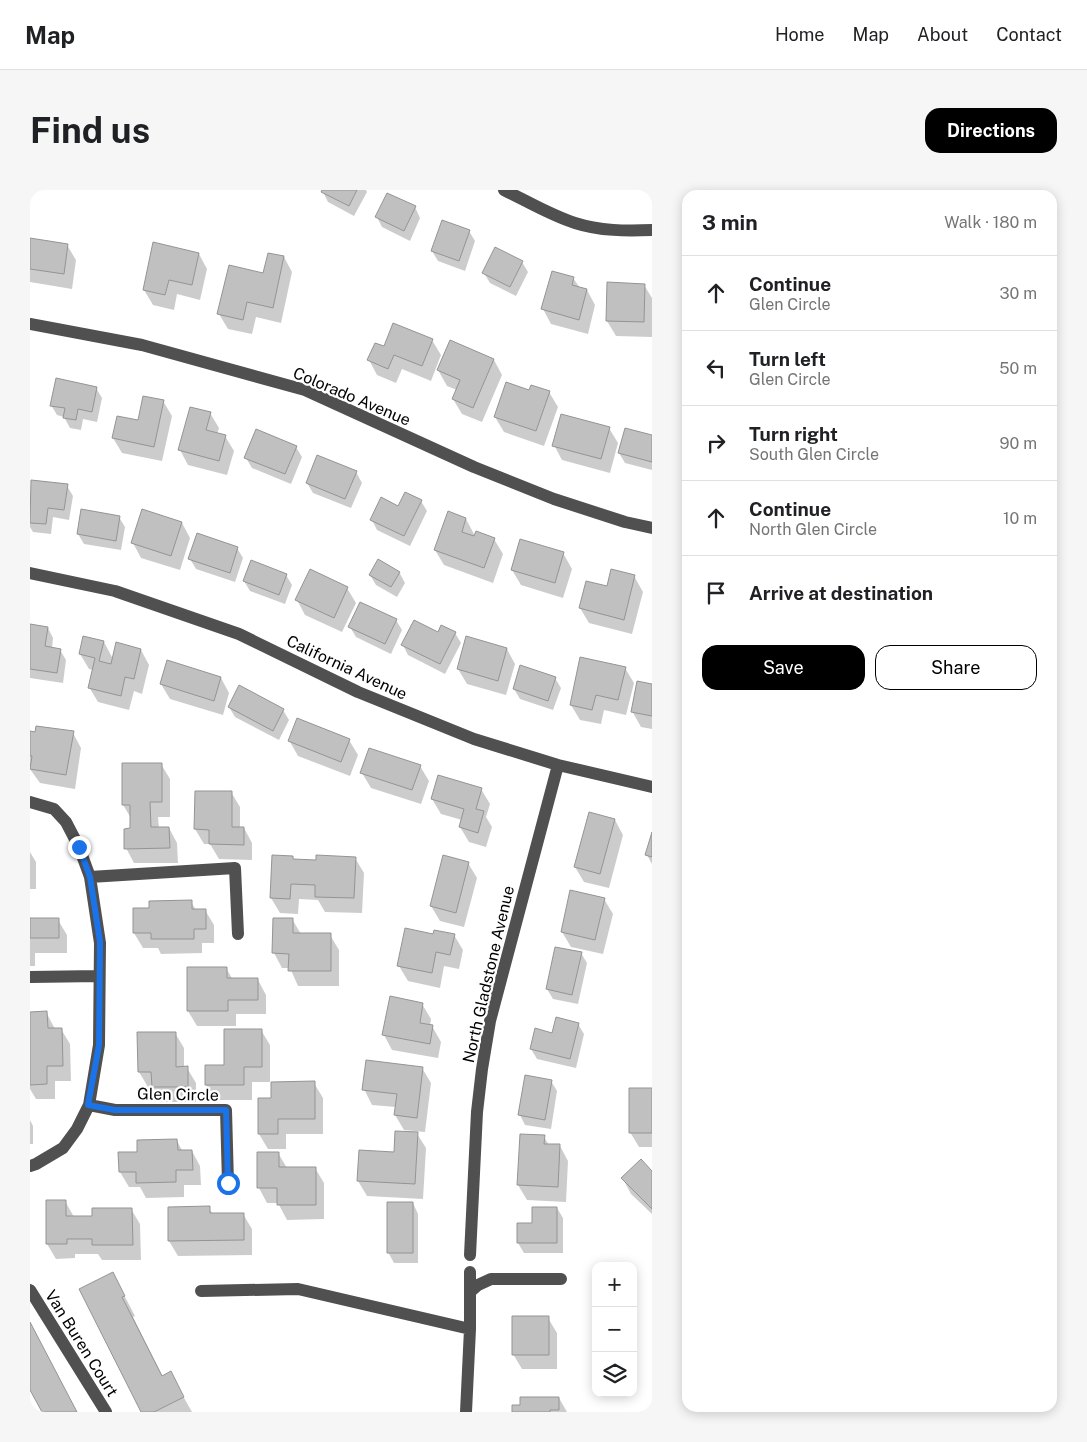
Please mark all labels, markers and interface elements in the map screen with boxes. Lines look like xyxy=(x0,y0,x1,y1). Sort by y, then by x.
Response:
text: Map xyxy=(25,21,75,49)
text: Home xyxy=(775,24,825,45)
text: Map xyxy=(853,24,889,45)
text: About xyxy=(917,24,968,45)
text: Contact xyxy=(996,24,1062,45)
button: Directions xyxy=(925,108,1057,153)
text: Find us xyxy=(30,110,150,151)
text: 3 min xyxy=(702,210,758,235)
text: Walk · 180 m xyxy=(944,213,1037,232)
text: Continue xyxy=(749,273,831,295)
icon: ahead xyxy=(702,279,730,307)
text: 30 m xyxy=(1000,284,1037,303)
text: Glen Circle xyxy=(749,295,831,314)
text: Turn left xyxy=(749,348,826,370)
icon: left xyxy=(702,354,730,382)
text: 50 m xyxy=(999,359,1037,378)
street label: Colorado Avenue xyxy=(290,363,413,430)
text: Glen Circle xyxy=(749,370,831,389)
text: Turn right xyxy=(749,423,838,445)
icon: right xyxy=(702,429,730,457)
text: 90 m xyxy=(1000,434,1037,453)
text: South Glen Circle xyxy=(749,445,879,464)
text: Continue xyxy=(749,498,831,520)
icon: ahead xyxy=(702,504,730,532)
text: 10 m xyxy=(1003,509,1037,528)
text: North Glen Circle xyxy=(749,520,877,539)
icon: arrive xyxy=(702,579,730,607)
text: Arrive at destination xyxy=(749,582,933,604)
street label: California Avenue xyxy=(283,631,410,704)
button: Save xyxy=(702,645,865,690)
button: Share xyxy=(875,645,1037,690)
route end xyxy=(68,836,91,859)
street label: North Gladstone Avenue xyxy=(459,884,518,1065)
street label: Glen Circle xyxy=(137,1084,219,1105)
route start xyxy=(217,1172,240,1195)
map controls xyxy=(592,1262,637,1397)
button: + xyxy=(592,1262,637,1307)
street label: Van Buren Court xyxy=(41,1286,122,1400)
button: − xyxy=(592,1307,637,1352)
button: layers xyxy=(592,1352,637,1397)

